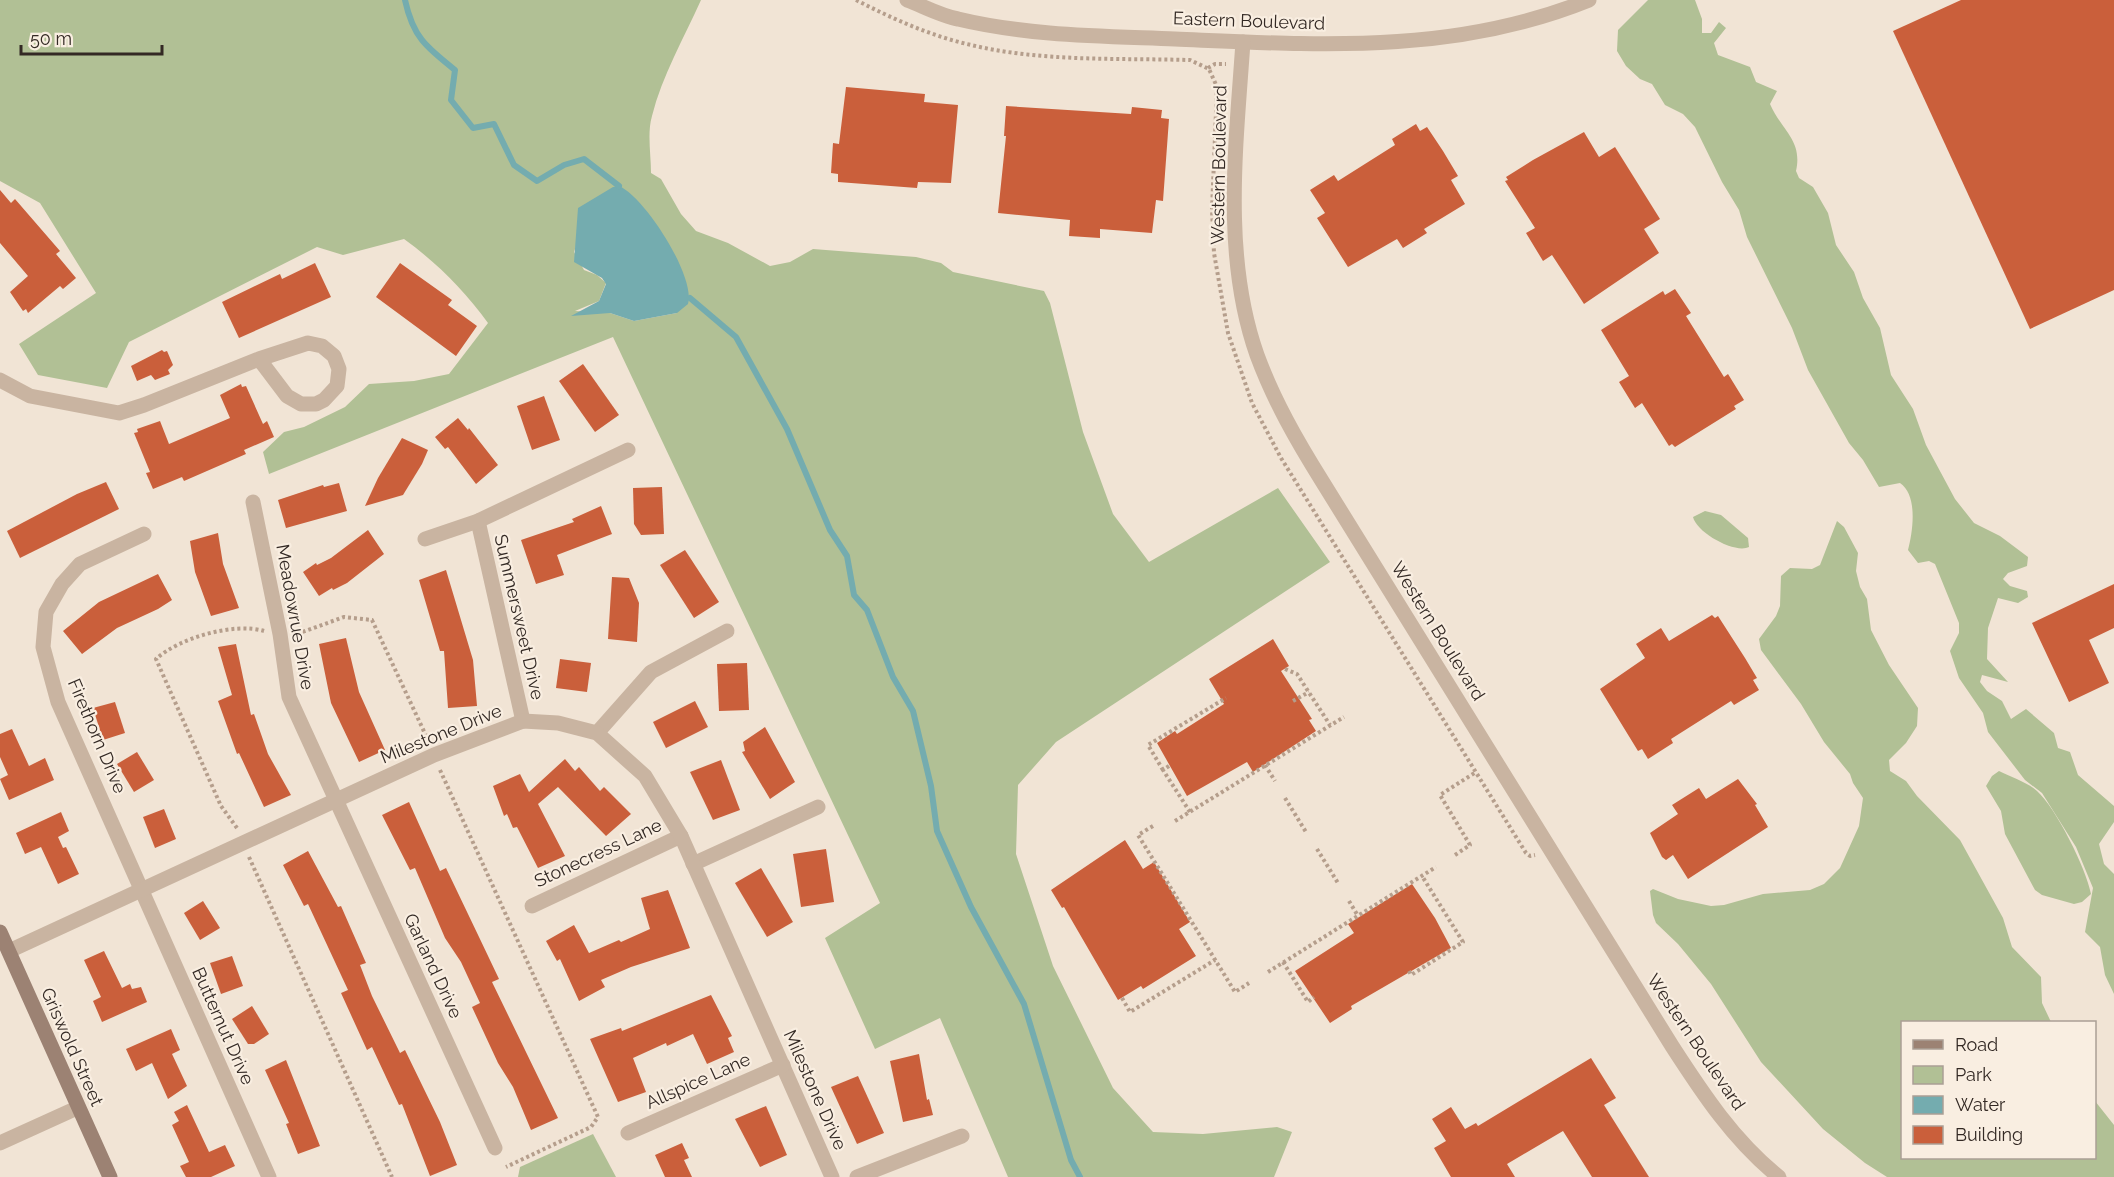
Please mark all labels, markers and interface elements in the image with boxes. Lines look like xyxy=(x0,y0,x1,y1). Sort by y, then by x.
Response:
street label: Eastern Boulevard xyxy=(1173,7,1325,34)
scale bar xyxy=(21,18,162,56)
text: 50 m xyxy=(30,28,72,49)
street label: Western Boulevard xyxy=(1207,85,1230,245)
street label: Summersweet Drive xyxy=(490,532,549,702)
street label: Meadowrue Drive xyxy=(272,543,319,692)
street label: Western Boulevard xyxy=(1387,557,1490,704)
street label: Firethorn Drive xyxy=(64,675,131,797)
street label: Milestone Drive xyxy=(377,699,505,767)
street label: Stonecress Lane xyxy=(531,814,665,891)
street label: Garland Drive xyxy=(400,910,467,1022)
street label: Butternut Drive xyxy=(188,964,259,1088)
street label: Western Boulevard xyxy=(1643,970,1750,1114)
street label: Griswold Street xyxy=(37,984,108,1109)
legend xyxy=(1901,1021,2096,1159)
street label: Milestone Drive xyxy=(780,1027,851,1153)
text: Road xyxy=(1955,1034,1998,1055)
street label: Allspice Lane xyxy=(642,1048,754,1113)
text: Park xyxy=(1955,1064,1992,1085)
text: Water xyxy=(1955,1094,2006,1115)
text: Building xyxy=(1955,1124,2023,1145)

